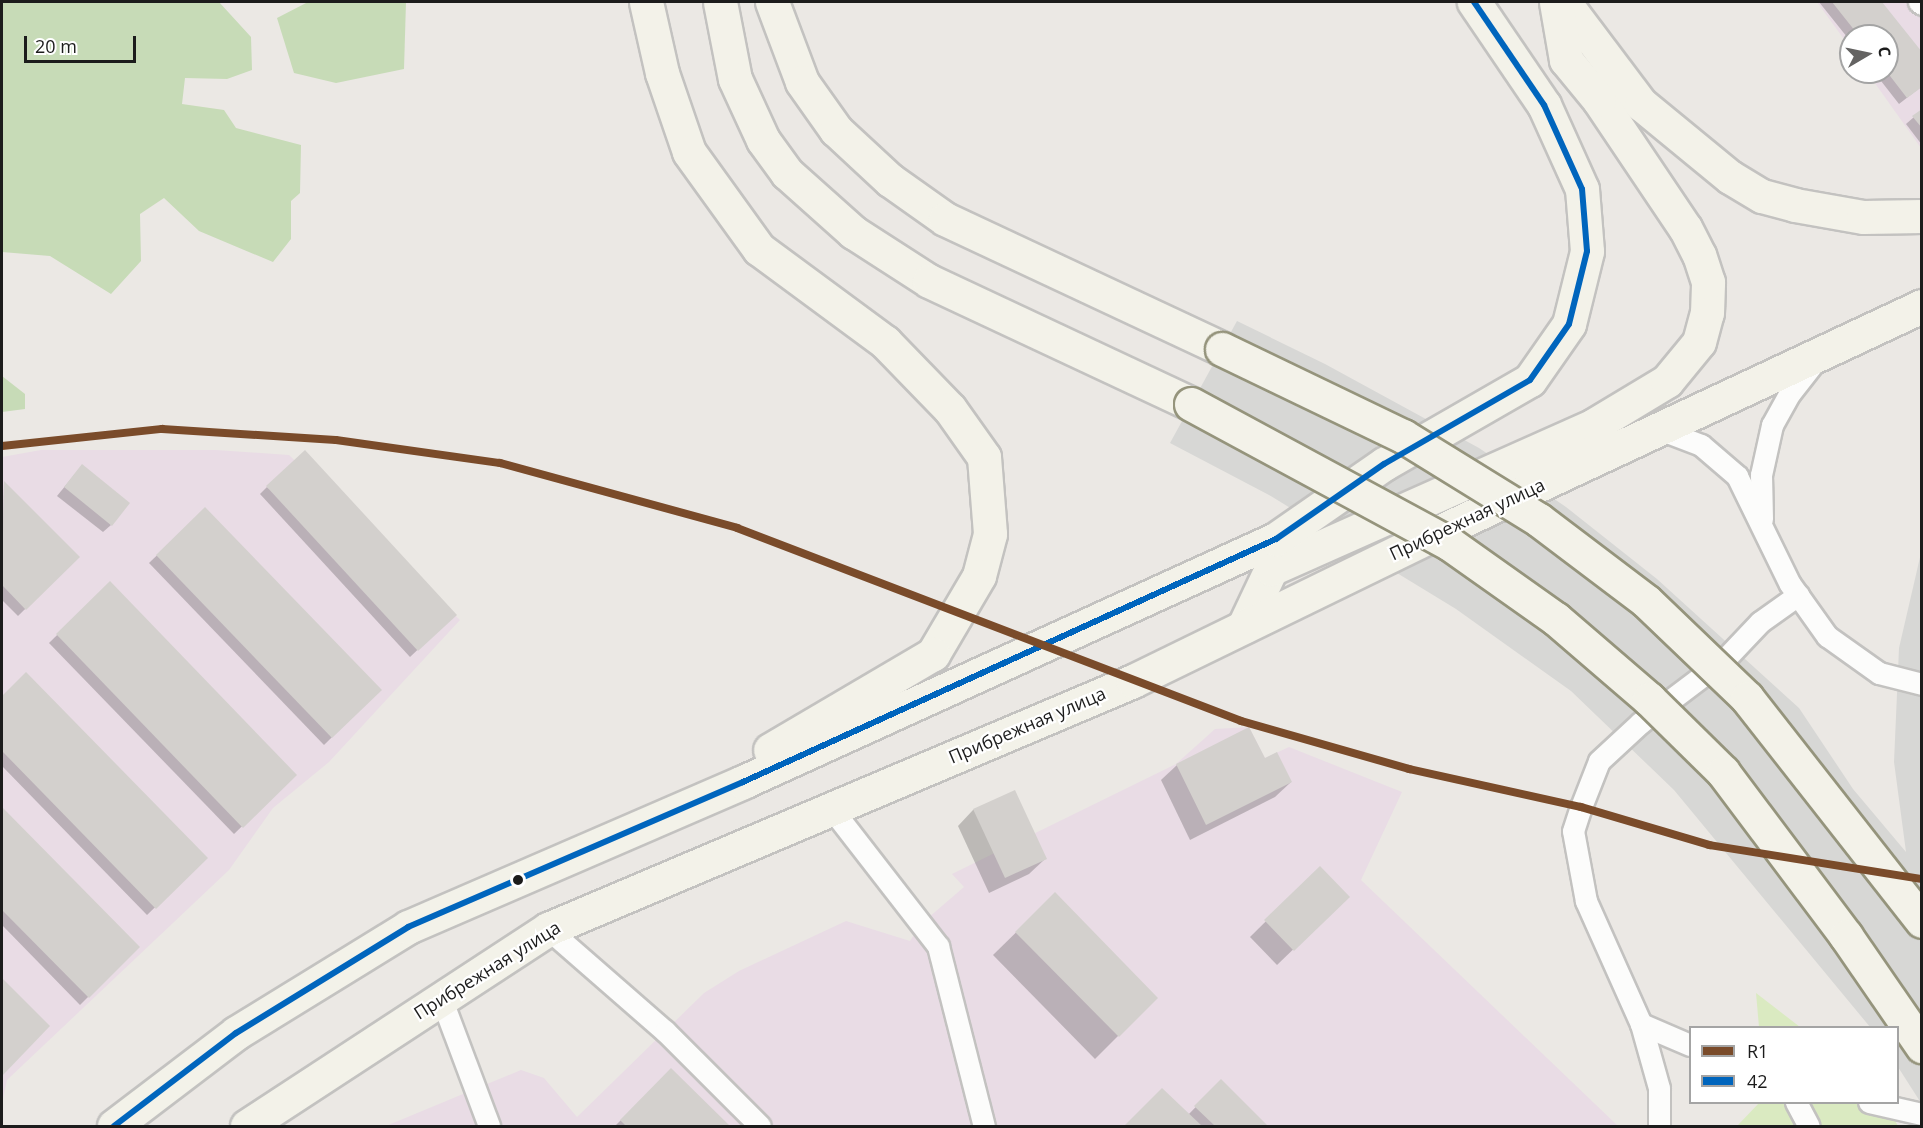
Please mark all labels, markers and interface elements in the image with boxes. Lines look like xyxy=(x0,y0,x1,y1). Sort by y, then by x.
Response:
scale bar xyxy=(27,24,140,62)
north arrow xyxy=(1839,24,1899,84)
text: 20 m xyxy=(35,34,77,58)
text: С xyxy=(1873,45,1896,58)
street label: Прибрежная улица xyxy=(1386,474,1548,564)
street label: Прибрежная улица xyxy=(945,682,1109,768)
unlabelled marker xyxy=(512,874,524,886)
street label: Прибрежная улица xyxy=(410,916,564,1024)
legend xyxy=(1689,1026,1899,1104)
text: R1 xyxy=(1747,1039,1768,1063)
text: 42 xyxy=(1747,1069,1768,1093)

